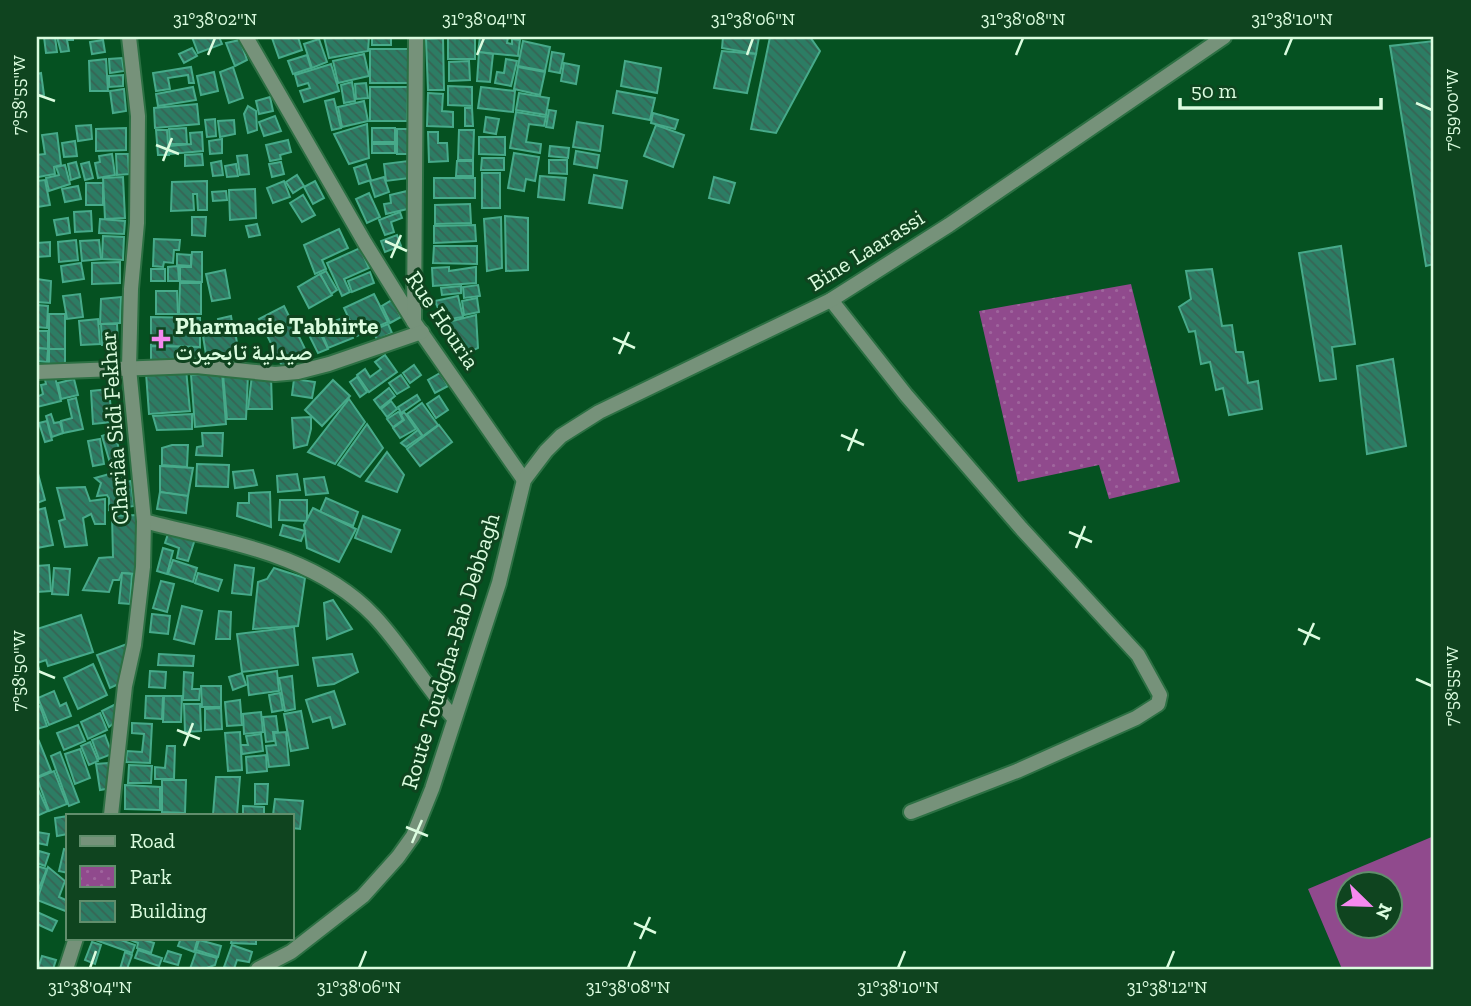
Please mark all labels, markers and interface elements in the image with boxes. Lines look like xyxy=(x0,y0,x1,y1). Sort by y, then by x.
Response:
text: 31°38'02"N xyxy=(173,8,257,30)
text: 31°38'04"N xyxy=(442,8,526,30)
text: 31°38'06"N xyxy=(711,8,795,30)
text: 31°38'08"N xyxy=(981,8,1065,30)
text: 31°38'10"N xyxy=(1251,8,1333,30)
text: 7°58'55"W xyxy=(8,55,30,135)
scale bar xyxy=(1180,66,1382,110)
text: 7°59'00"W xyxy=(1441,69,1463,151)
text: 50 m xyxy=(1191,78,1237,103)
street label: Bine Laarassi xyxy=(803,203,929,297)
street label: Rue Houria xyxy=(400,266,486,374)
place label: Pharmacie Tabhirte صيدلية تابحيرت xyxy=(175,312,378,366)
street label: Chariâa Sidi Fekhar xyxy=(93,330,135,526)
marker: Pharmacie Tabhirte صيدلية تابحيرت xyxy=(153,331,169,347)
street label: Route Toudgha-Bab Debbagh xyxy=(395,509,505,792)
text: 7°58'50"W xyxy=(8,630,30,712)
text: 7°58'55"W xyxy=(1441,646,1463,726)
legend xyxy=(66,814,294,940)
text: Road xyxy=(130,828,176,853)
text: Park xyxy=(130,864,172,889)
north arrow xyxy=(1334,870,1404,940)
text: Building xyxy=(130,898,207,923)
text: N xyxy=(1371,900,1398,923)
text: 31°38'04"N xyxy=(48,976,132,998)
text: 31°38'06"N xyxy=(317,976,401,998)
text: 31°38'08"N xyxy=(586,976,670,998)
text: 31°38'10"N xyxy=(857,976,939,998)
text: 31°38'12"N xyxy=(1127,976,1207,998)

